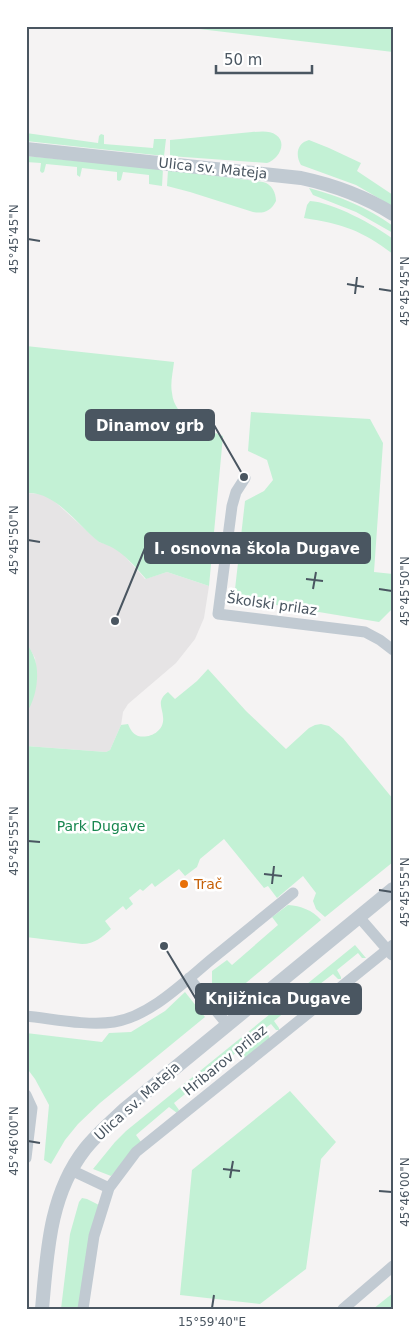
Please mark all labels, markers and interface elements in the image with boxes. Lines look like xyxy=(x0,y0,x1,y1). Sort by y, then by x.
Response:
scale bar xyxy=(216,42,313,74)
text: 50 m xyxy=(224,51,262,69)
street label: Ulica sv. Mateja xyxy=(158,154,268,182)
text: 45°45'45"N xyxy=(7,204,21,274)
text: 45°45'45"N xyxy=(398,256,412,326)
callout: Dinamov grb xyxy=(86,410,214,440)
text: Dinamov grb xyxy=(96,417,204,435)
text: 45°45'50"N xyxy=(7,505,21,575)
callout: I. osnovna škola Dugave xyxy=(145,533,370,563)
text: I. osnovna škola Dugave xyxy=(154,540,360,558)
text: 45°45'50"N xyxy=(398,556,412,626)
street label: Školski prilaz xyxy=(226,589,318,618)
text: 45°45'55"N xyxy=(7,806,21,876)
park label: Park Dugave xyxy=(57,818,145,834)
text: 45°45'55"N xyxy=(398,857,412,927)
place label: Trač xyxy=(193,876,223,892)
marker: Trač xyxy=(178,878,190,890)
callout: Knjižnica Dugave xyxy=(196,984,361,1014)
text: Knjižnica Dugave xyxy=(205,990,351,1008)
street label: Hribarov prilaz xyxy=(180,1021,270,1099)
street label: Ulica sv. Mateja xyxy=(91,1058,183,1144)
text: 45°46'00"N xyxy=(7,1106,21,1176)
text: 45°46'00"N xyxy=(398,1157,412,1227)
text: 15°59'40"E xyxy=(178,1315,246,1329)

